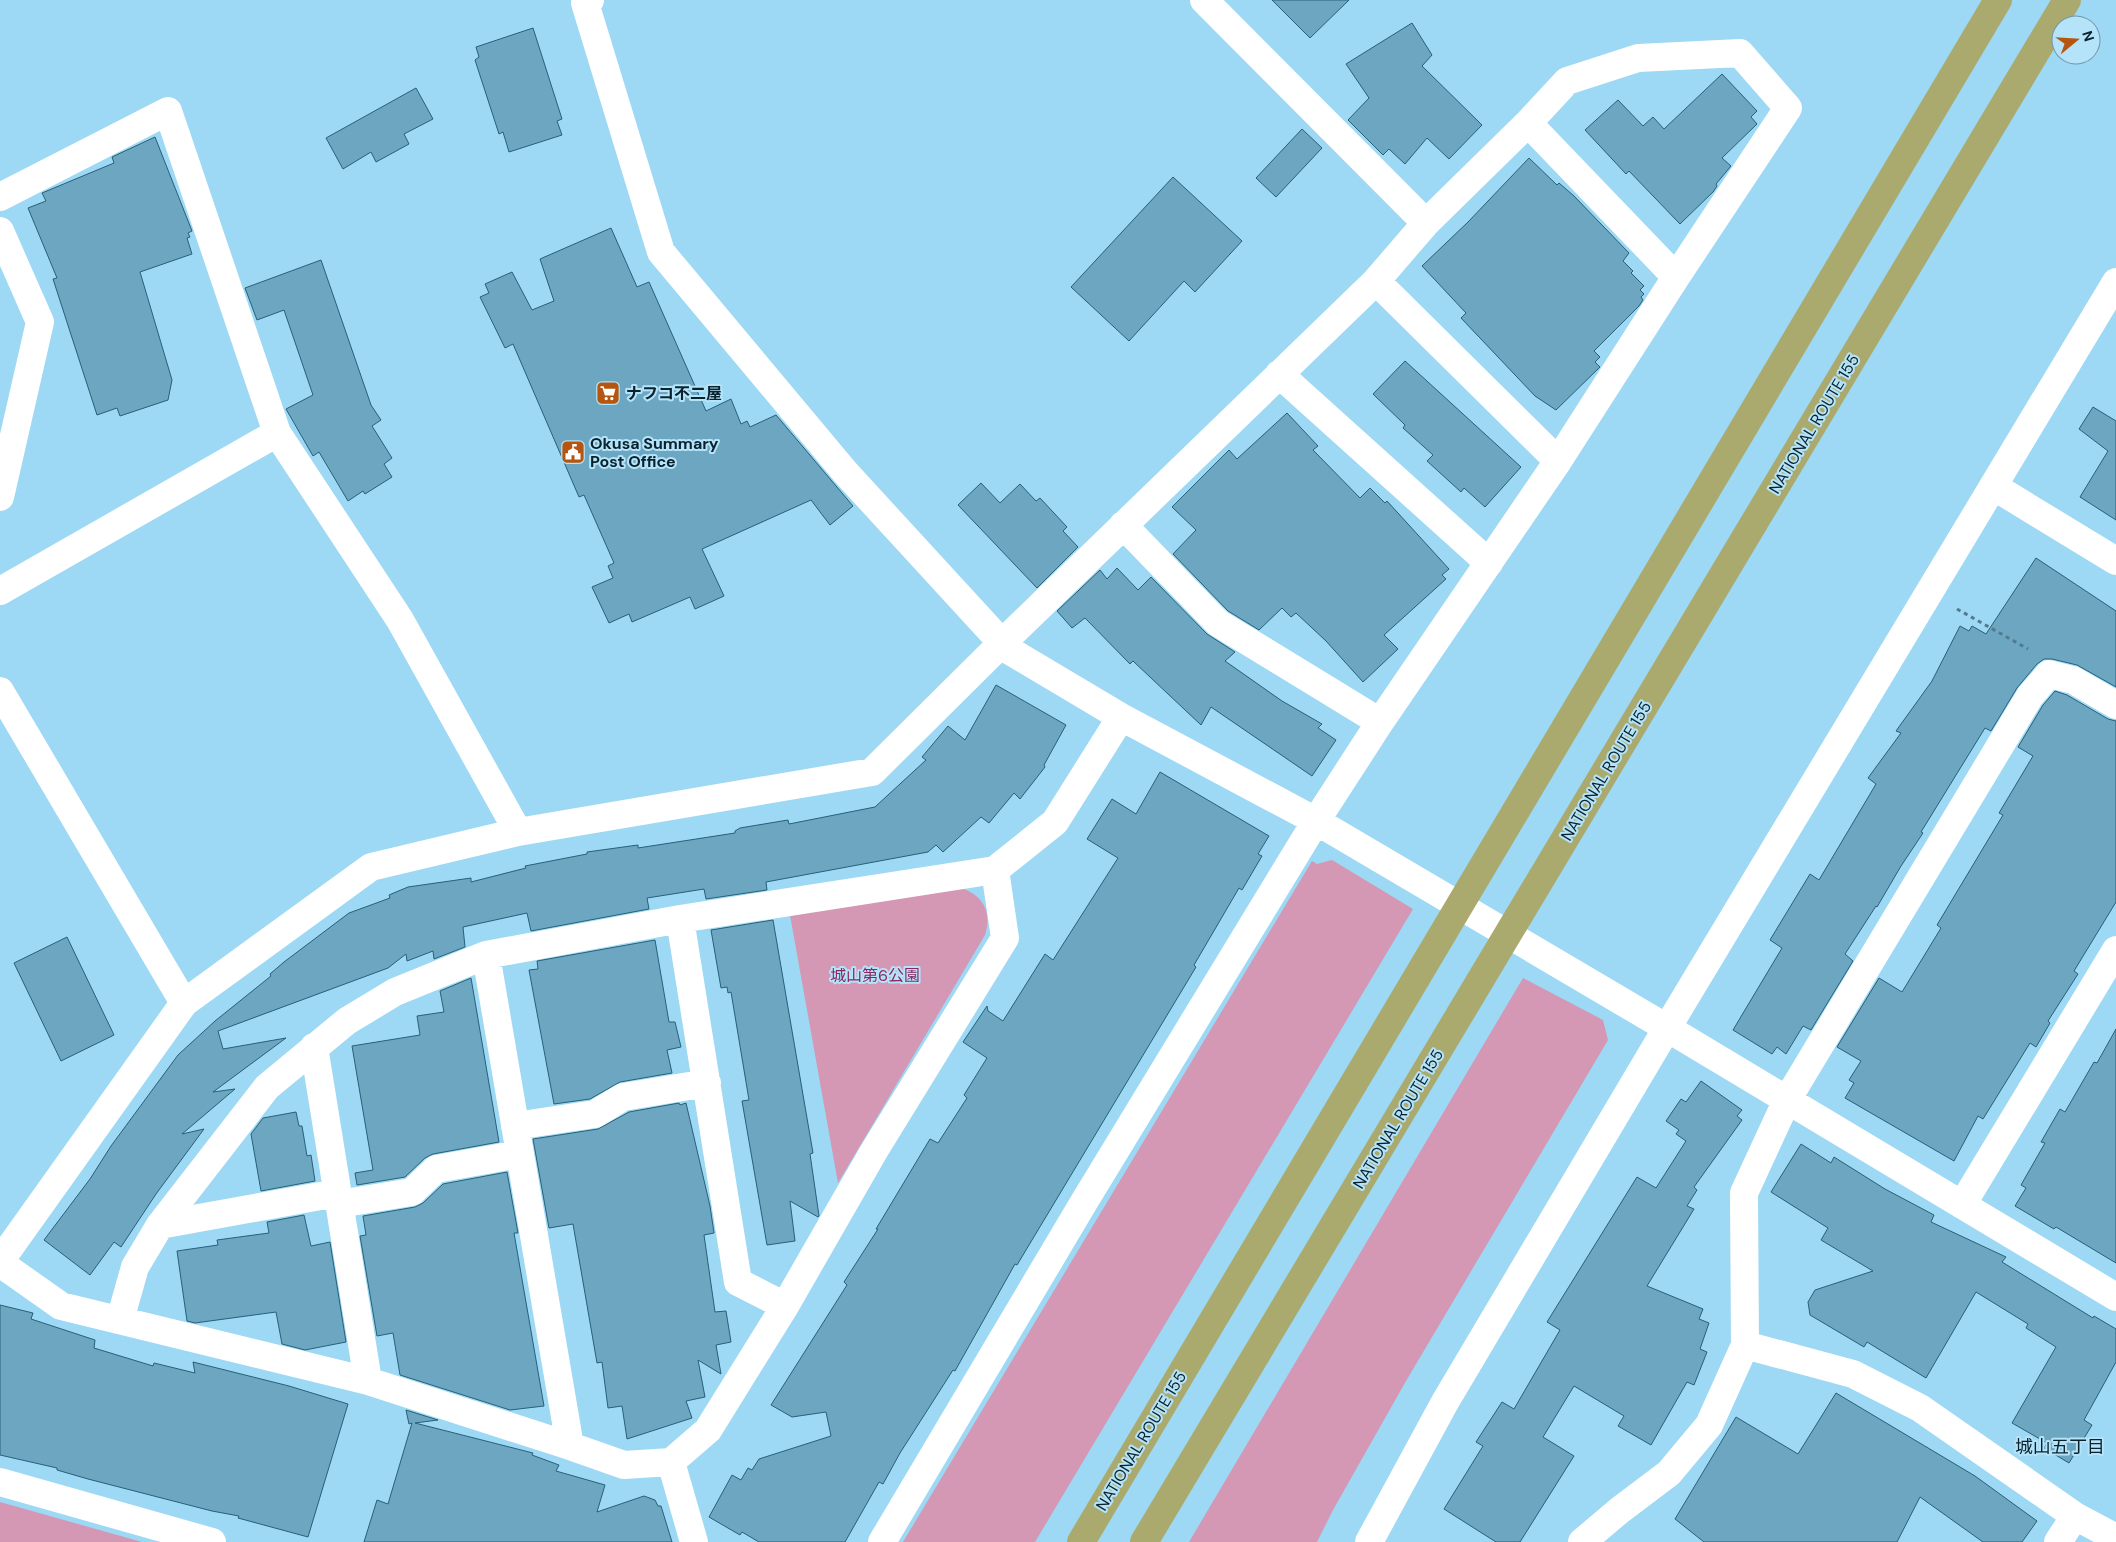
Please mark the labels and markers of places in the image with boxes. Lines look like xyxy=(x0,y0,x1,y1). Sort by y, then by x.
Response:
supermarket icon: ナフコ不二屋 xyxy=(595,380,621,406)
place label: ナフコ不二屋 xyxy=(626,383,722,404)
place label: Okusa Summary Post Office xyxy=(590,433,719,472)
public building icon: Okusa Summary Post Office xyxy=(560,439,586,465)

